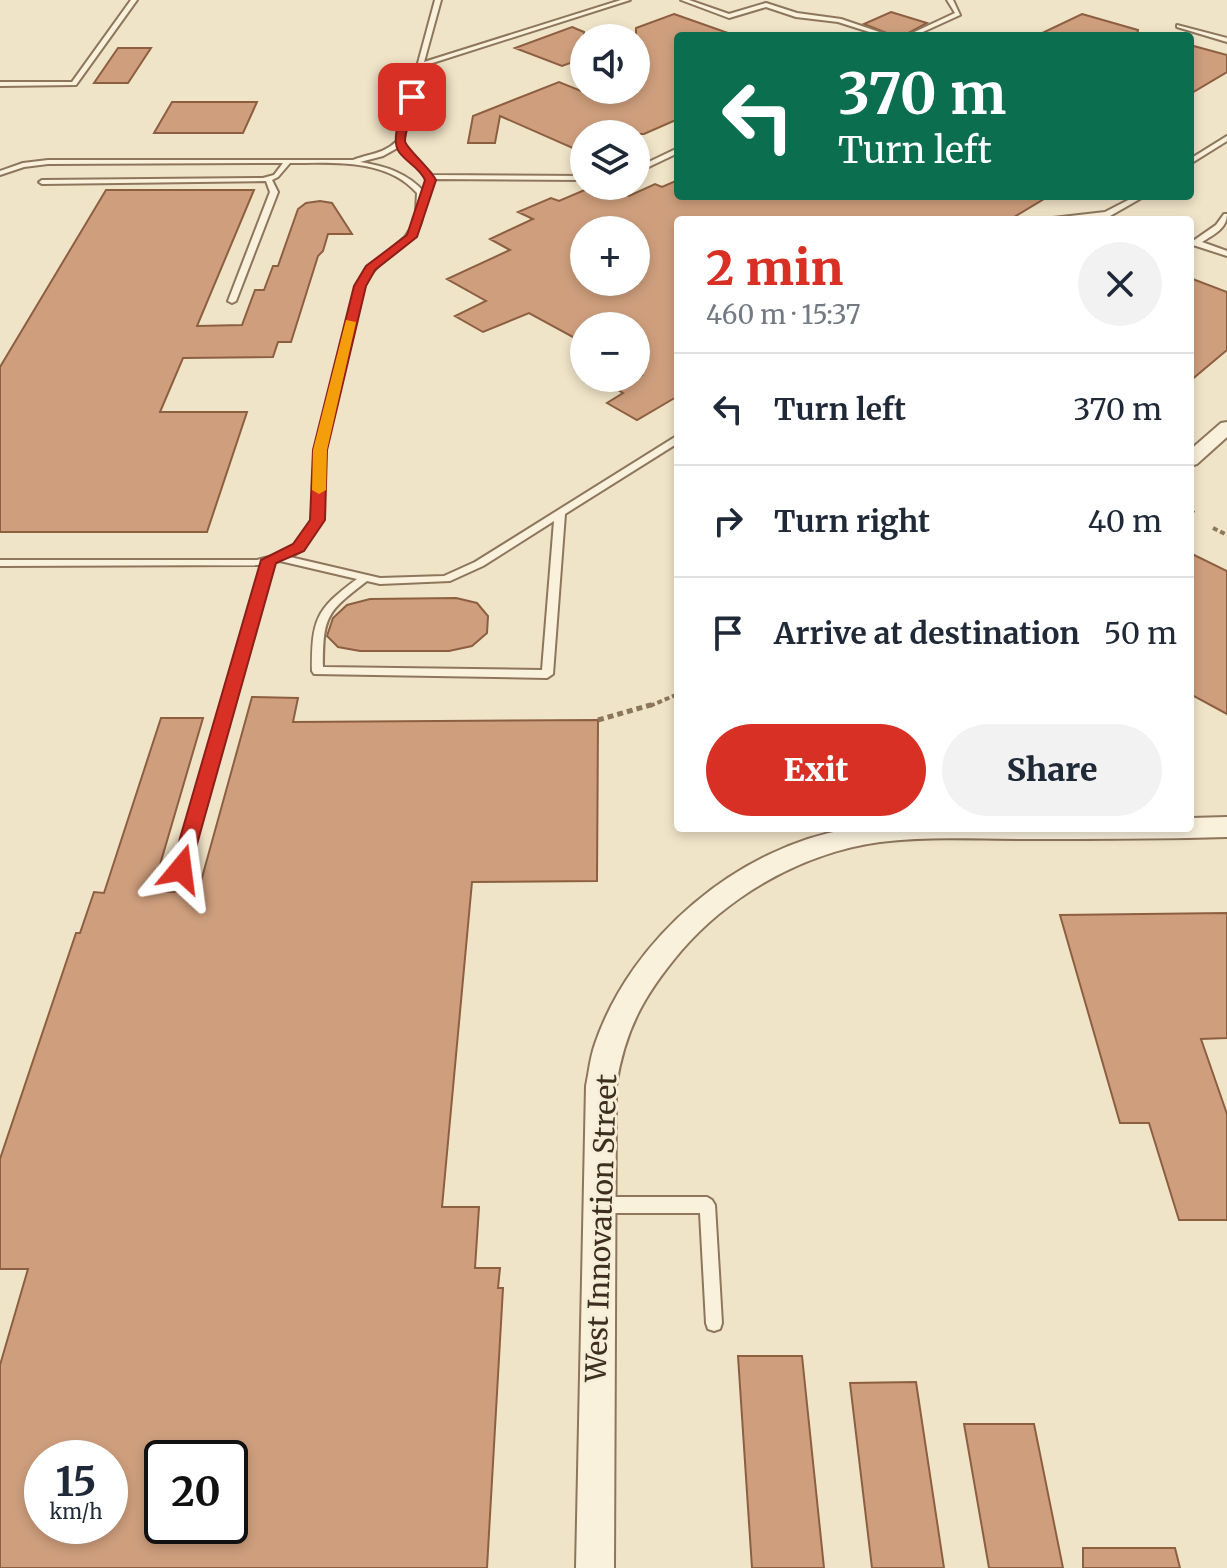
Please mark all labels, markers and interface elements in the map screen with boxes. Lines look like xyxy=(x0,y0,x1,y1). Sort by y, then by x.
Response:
map controls xyxy=(570,24,650,392)
button: sound xyxy=(570,24,650,104)
text: 370 m xyxy=(838,59,1006,129)
pin xyxy=(378,63,446,131)
icon: left xyxy=(706,64,810,168)
icon: arrive xyxy=(390,75,434,119)
button: layers xyxy=(570,120,650,200)
text: Turn left xyxy=(838,128,992,173)
button: + xyxy=(570,216,650,296)
text: 2 min xyxy=(706,238,843,298)
button: close xyxy=(1078,242,1162,326)
text: 460 m · 15:37 xyxy=(706,298,861,331)
button: − xyxy=(570,312,650,392)
icon: left xyxy=(706,387,750,431)
text: Turn left xyxy=(774,390,906,428)
text: 370 m xyxy=(1073,390,1162,428)
icon: right xyxy=(706,499,750,543)
text: Turn right xyxy=(774,502,930,540)
text: 40 m xyxy=(1088,502,1162,540)
icon: arrive xyxy=(706,611,750,655)
text: Arrive at destination xyxy=(774,614,1080,652)
text: 50 m xyxy=(1104,614,1177,652)
button: Exit xyxy=(706,724,926,816)
button: Share xyxy=(942,724,1162,816)
position arrow xyxy=(139,827,223,911)
street label: West Innovation Street xyxy=(578,1073,624,1384)
speed limit sign: 20 xyxy=(144,1440,248,1544)
text: 15 xyxy=(56,1457,96,1507)
text: km/h xyxy=(50,1499,102,1524)

